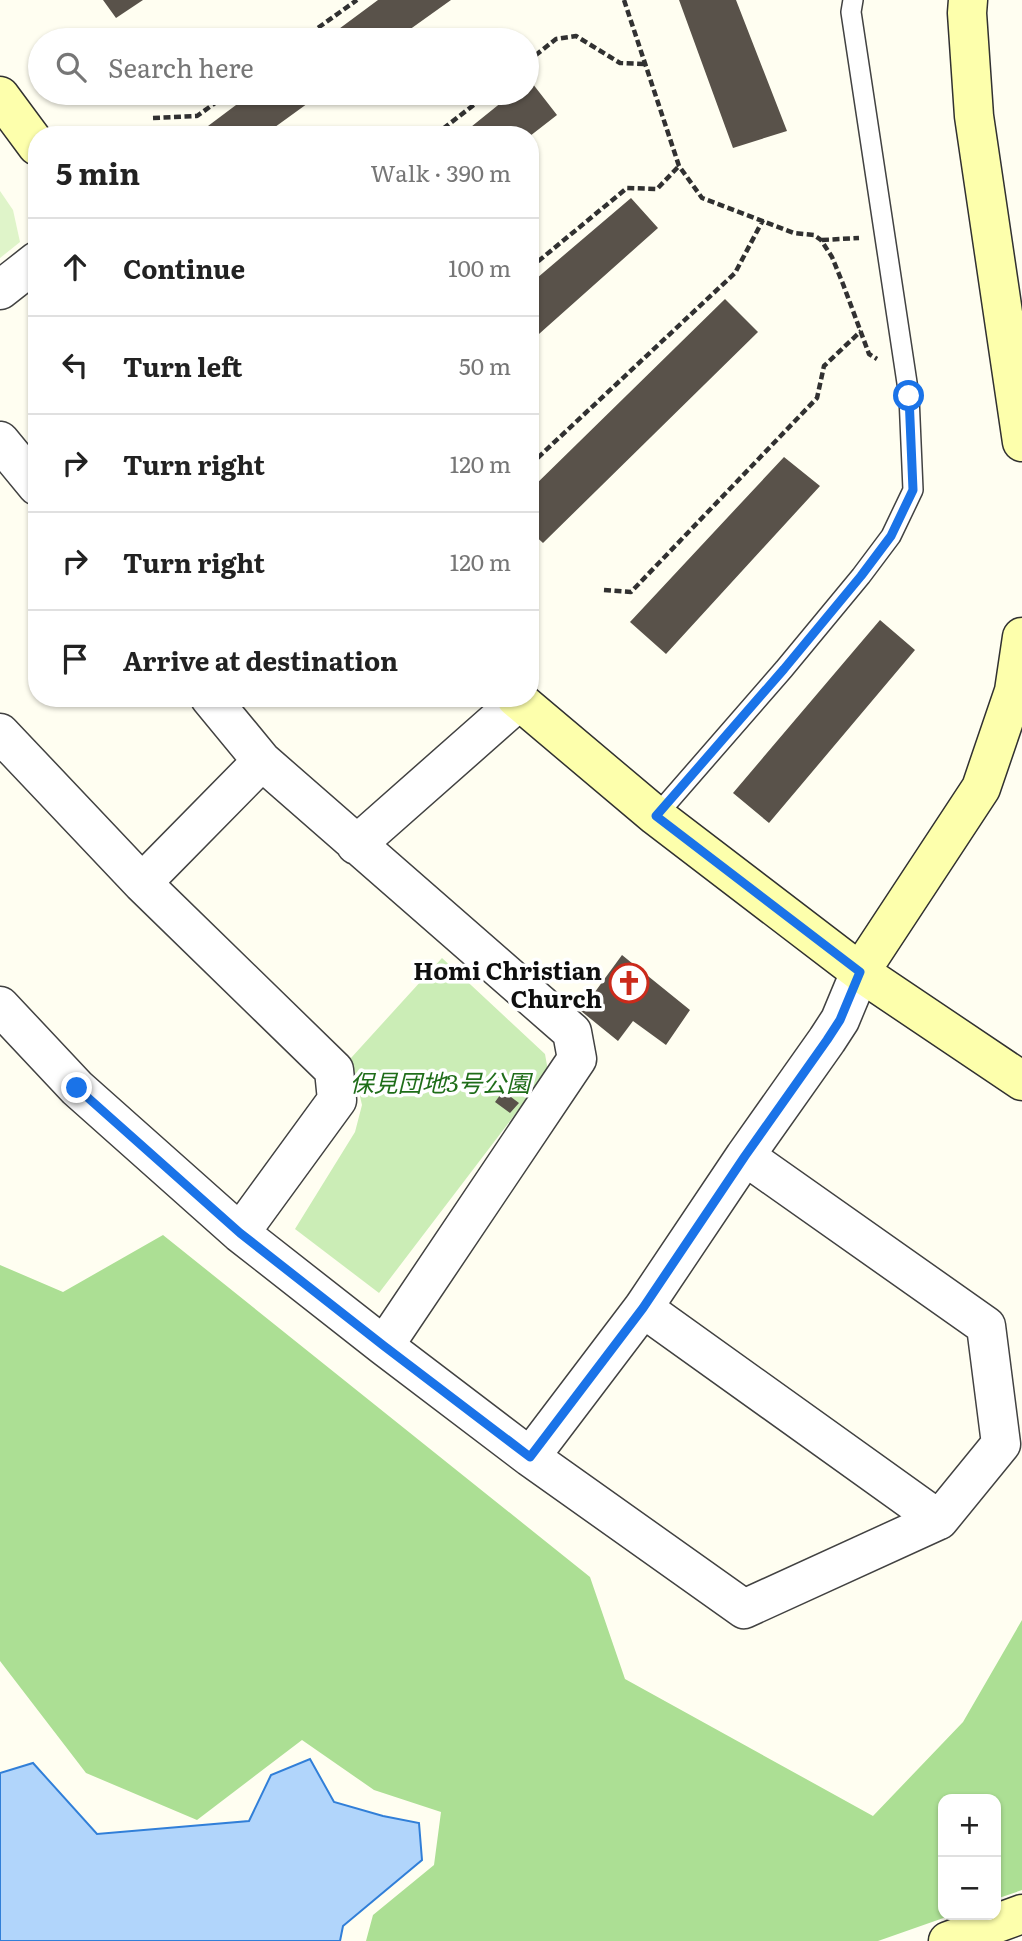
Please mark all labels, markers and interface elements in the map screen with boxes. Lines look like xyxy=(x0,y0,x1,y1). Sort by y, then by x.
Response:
search box xyxy=(28,28,539,105)
text: Search here xyxy=(108,47,254,86)
icon: search xyxy=(52,48,90,86)
text: 5 min xyxy=(56,150,140,194)
text: Walk · 390 m xyxy=(371,155,511,189)
icon: ahead xyxy=(56,248,94,286)
text: Continue xyxy=(123,248,245,287)
text: 100 m xyxy=(448,250,511,284)
icon: left xyxy=(56,346,94,384)
text: Turn left xyxy=(123,346,242,385)
text: 50 m xyxy=(459,348,511,382)
route start xyxy=(893,380,924,411)
icon: right xyxy=(56,444,94,482)
text: Turn right xyxy=(123,444,265,483)
text: 120 m xyxy=(450,446,511,480)
icon: right xyxy=(56,542,94,580)
text: Turn right xyxy=(123,542,265,581)
text: 120 m xyxy=(450,544,511,578)
icon: arrive xyxy=(56,640,94,678)
text: Arrive at destination xyxy=(123,640,398,679)
place label: Homi Christian Church xyxy=(413,952,602,1015)
church icon: Homi Christian Church xyxy=(608,962,650,1004)
park label: 保見団地3号公園 xyxy=(350,1064,533,1099)
route end xyxy=(61,1072,92,1103)
map controls xyxy=(938,1794,1001,1920)
button: + xyxy=(938,1794,1001,1857)
button: − xyxy=(938,1857,1001,1920)

